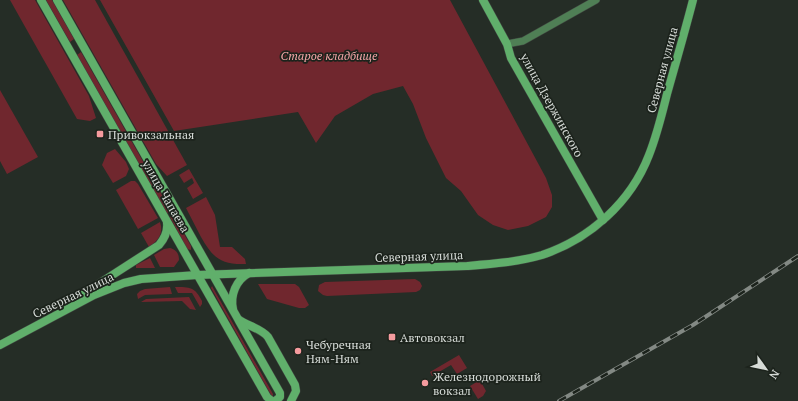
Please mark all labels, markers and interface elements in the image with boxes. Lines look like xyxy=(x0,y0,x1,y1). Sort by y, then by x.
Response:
street label: Северная улица xyxy=(643,25,681,115)
park label: Старое кладбище xyxy=(281,48,378,63)
street label: улица Дзержинского xyxy=(517,50,587,160)
place label: Привокзальная xyxy=(108,127,194,142)
marker: Привокзальная xyxy=(95,129,105,139)
street label: улица Чапаева xyxy=(139,156,193,235)
street label: Северная улица xyxy=(375,247,463,265)
street label: Северная улица xyxy=(30,269,116,321)
place label: Автовокзал xyxy=(400,330,465,345)
marker: Автовокзал xyxy=(387,332,397,342)
place label: Чебуречная Ням-Ням xyxy=(306,337,371,366)
marker: Чебуречная Ням-Ням xyxy=(293,346,303,356)
north arrow xyxy=(746,349,786,389)
text: N xyxy=(766,367,783,382)
place label: Железнодорожный вокзал xyxy=(433,369,541,398)
marker: Железнодорожный вокзал xyxy=(420,378,430,388)

